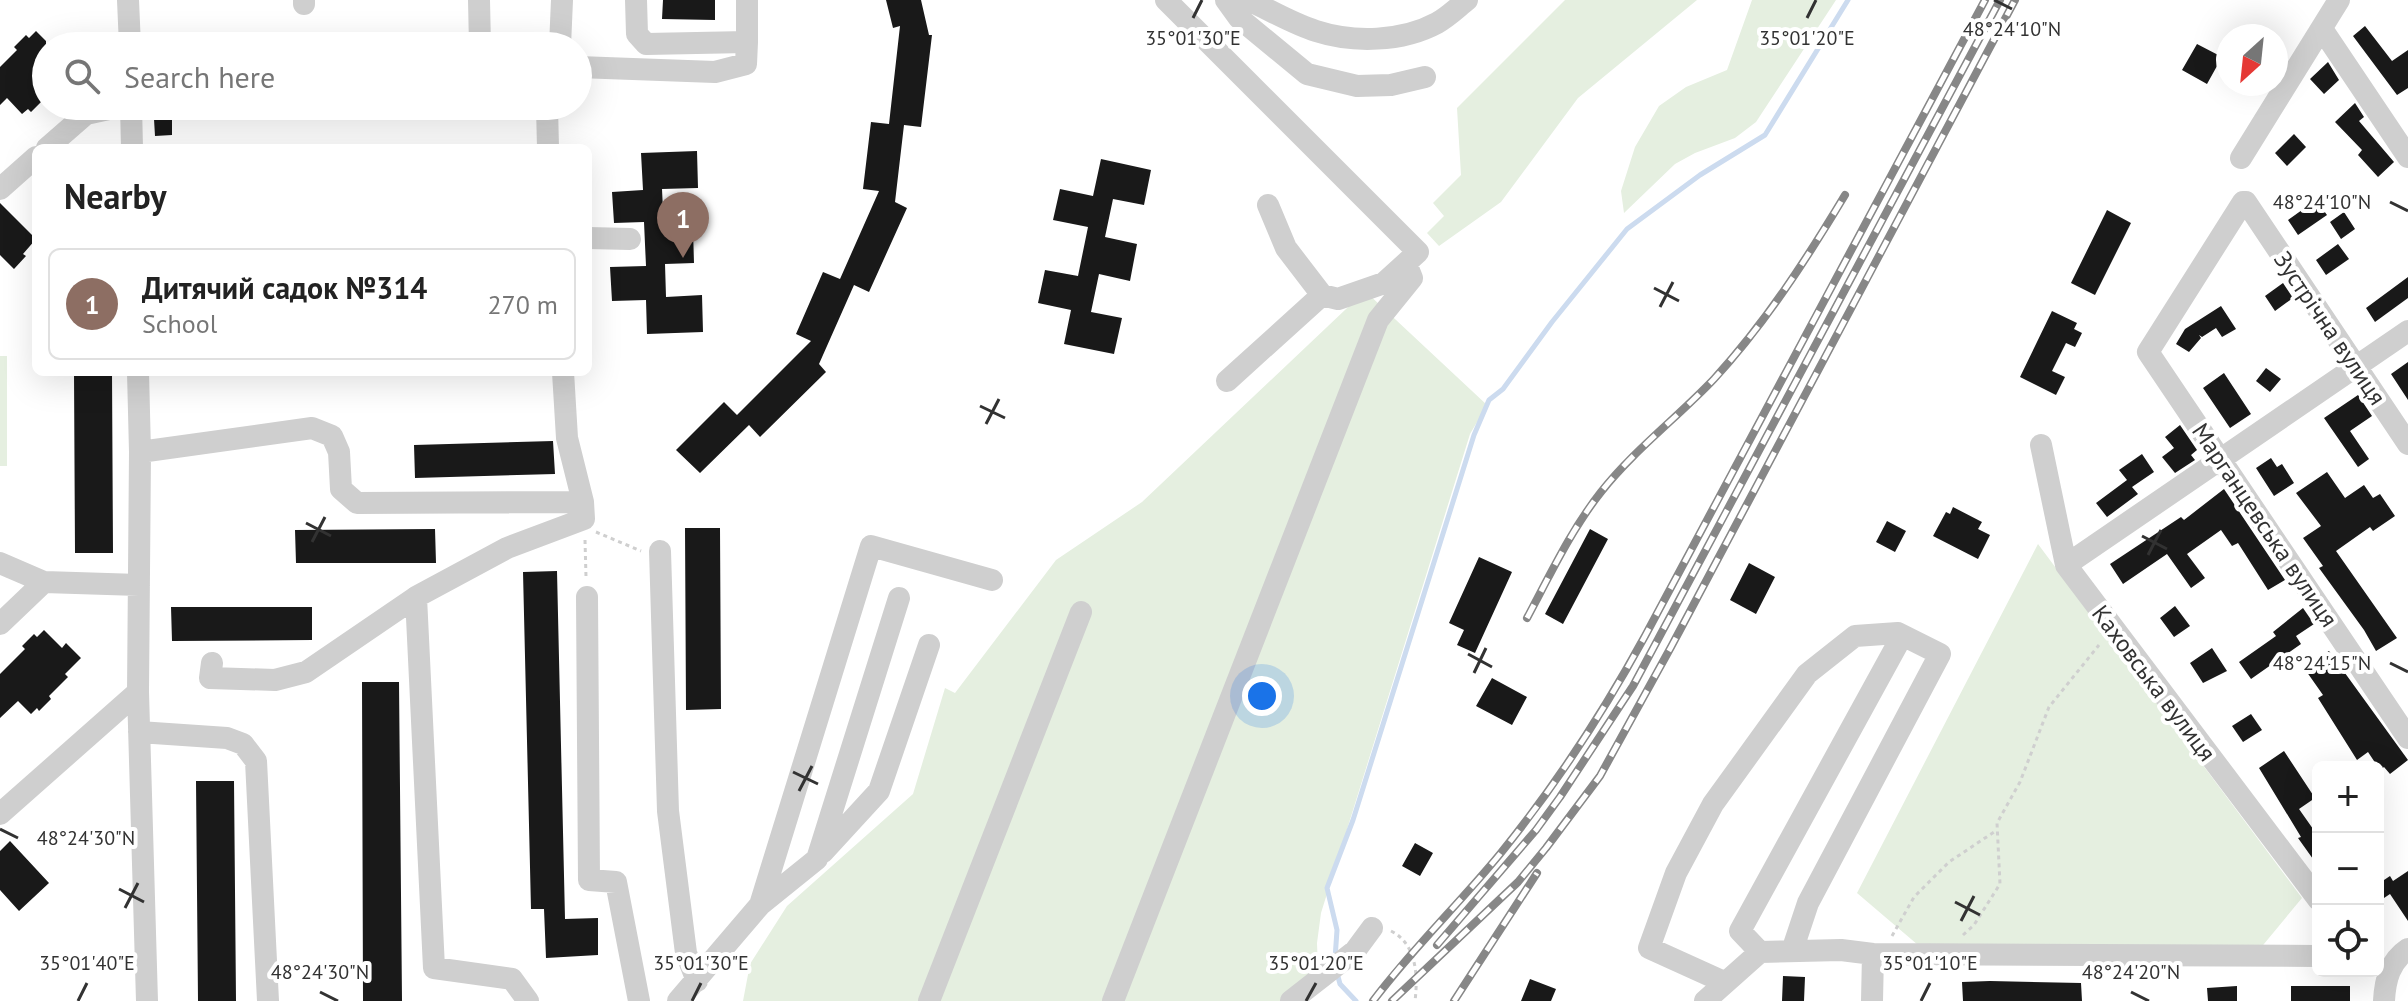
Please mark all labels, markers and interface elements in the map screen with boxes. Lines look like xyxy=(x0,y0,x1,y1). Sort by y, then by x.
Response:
text: 48°24'10"N xyxy=(1963,16,2061,42)
north arrow xyxy=(2216,24,2288,96)
text: 35°01'30"E xyxy=(1145,25,1241,51)
text: 35°01'20"E xyxy=(1759,25,1855,51)
search box xyxy=(32,32,592,120)
icon: search xyxy=(60,54,104,98)
text: Search here xyxy=(124,57,275,96)
text: Nearby xyxy=(64,174,166,218)
text: 48°24'10"N xyxy=(2273,189,2371,215)
pin: 1 xyxy=(657,192,709,258)
street label: Зустрічна вулиця xyxy=(2267,245,2393,411)
text: Дитячий садок №314 xyxy=(142,268,427,307)
text: 1 xyxy=(85,288,99,321)
text: 270 m xyxy=(487,288,558,321)
text: School xyxy=(142,307,217,340)
street label: Марганцевська вулиця xyxy=(2185,417,2345,633)
street label: Каховська вулиця xyxy=(2085,599,2223,767)
text: 48°24'15"N xyxy=(2273,650,2371,676)
your location xyxy=(1242,676,1282,716)
map controls xyxy=(2312,761,2384,977)
button: + xyxy=(2312,761,2384,833)
text: 48°24'30"N xyxy=(37,825,135,851)
button: − xyxy=(2312,833,2384,905)
button: locate xyxy=(2312,905,2384,977)
text: 35°01'40"E xyxy=(39,950,135,976)
text: 35°01'30"E xyxy=(653,950,749,976)
text: 35°01'20"E xyxy=(1268,950,1364,976)
text: 35°01'10"E xyxy=(1882,950,1978,976)
text: 48°24'30"N xyxy=(271,959,369,985)
text: 48°24'20"N xyxy=(2082,959,2180,985)

